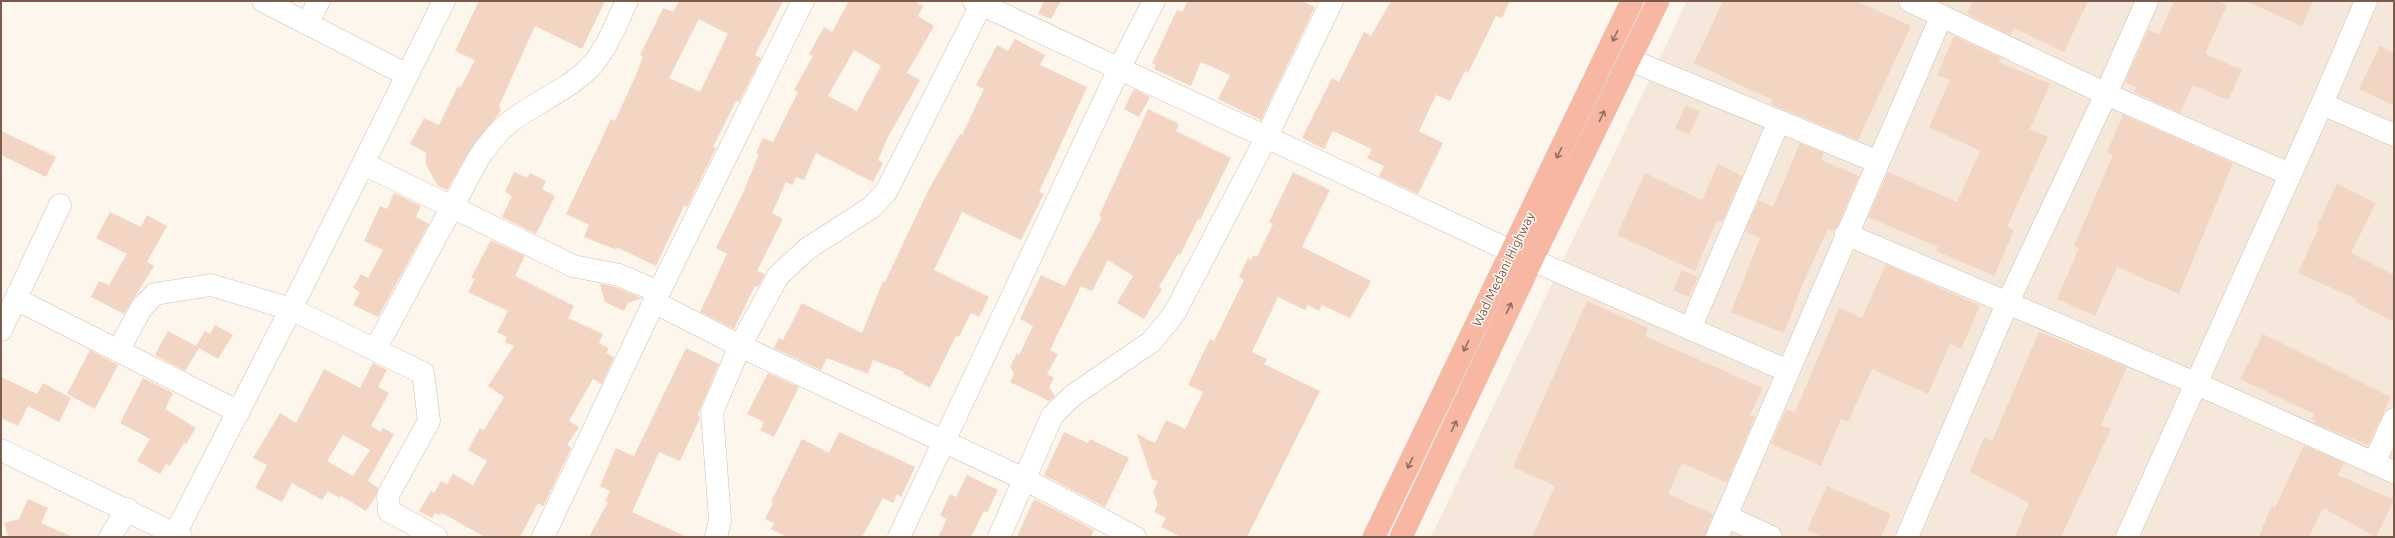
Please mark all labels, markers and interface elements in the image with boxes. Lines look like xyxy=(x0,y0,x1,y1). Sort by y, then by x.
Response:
one-way arrow xyxy=(1611,30,1619,42)
one-way arrow xyxy=(1599,110,1606,122)
one-way arrow xyxy=(1555,147,1562,159)
street label: Wad Medani Highway xyxy=(1469,210,1537,328)
one-way arrow xyxy=(1506,303,1513,315)
one-way arrow xyxy=(1462,340,1469,352)
one-way arrow xyxy=(1451,420,1458,432)
one-way arrow xyxy=(1406,457,1413,469)

